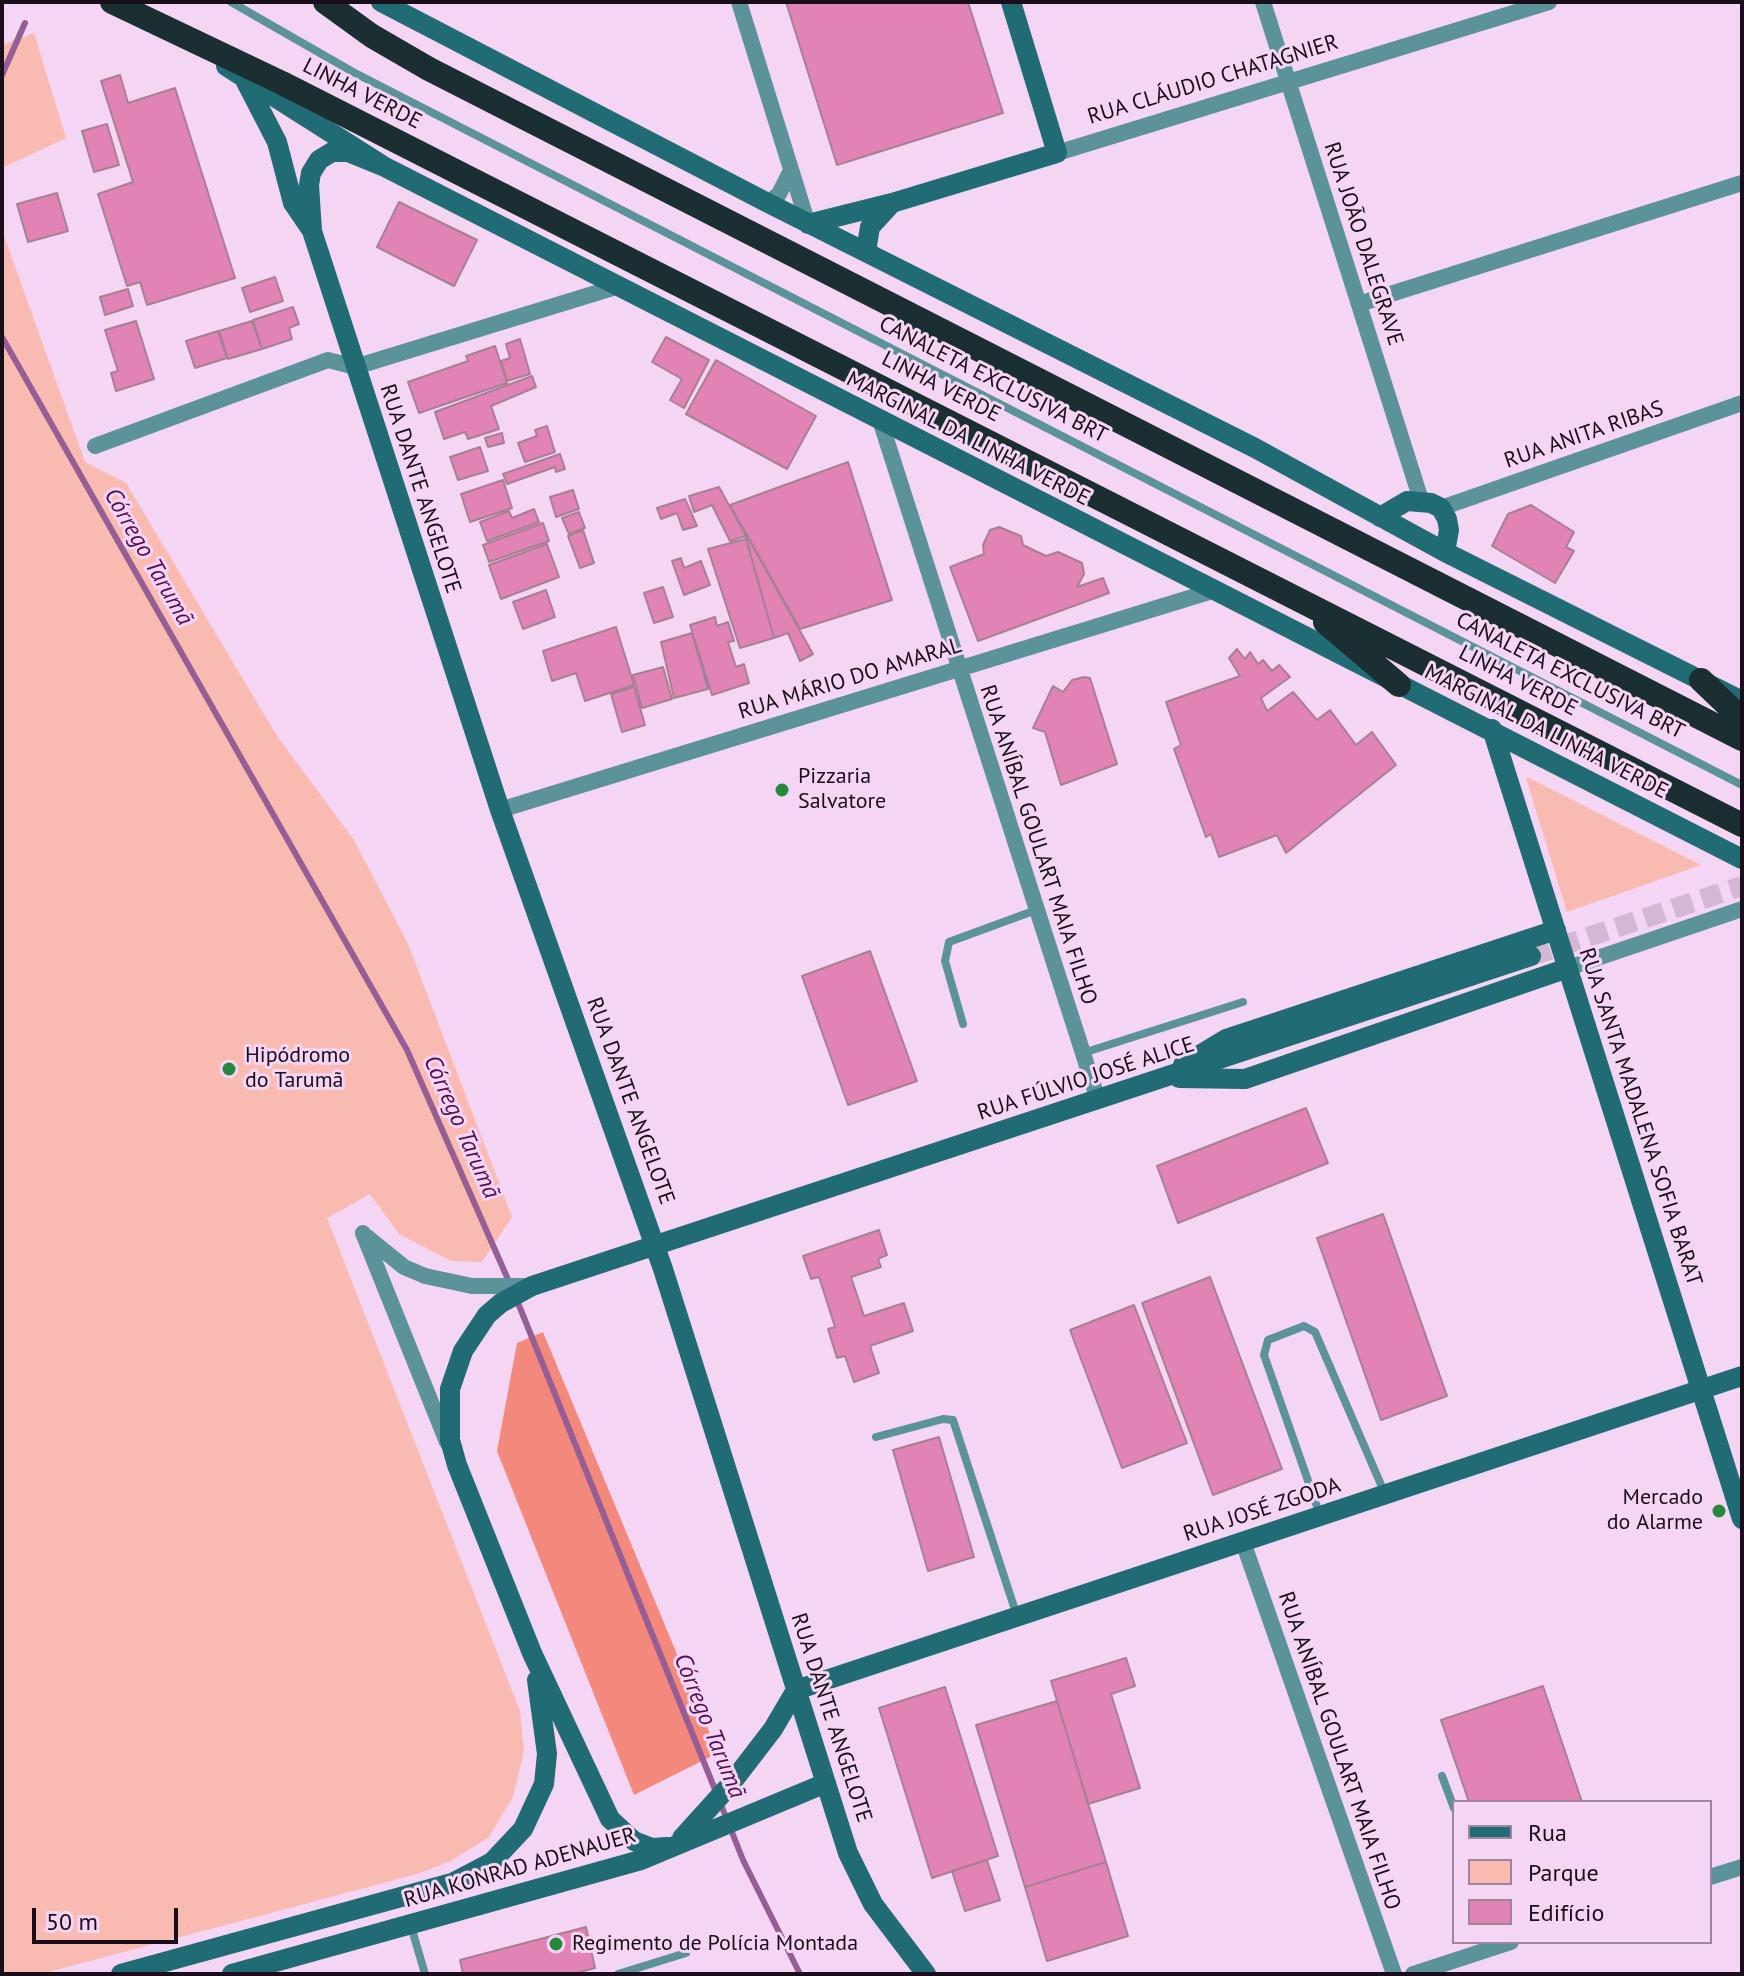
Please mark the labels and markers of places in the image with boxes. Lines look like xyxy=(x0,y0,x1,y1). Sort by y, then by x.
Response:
place label: Pizzaria Salvatore xyxy=(798,764,886,816)
marker: Pizzaria Salvatore xyxy=(773,781,791,799)
place label: Hipódromo do Tarumã xyxy=(245,1043,350,1094)
marker: Hipódromo do Tarumã xyxy=(220,1060,238,1078)
place label: Mercado do Alarme xyxy=(1607,1485,1703,1536)
marker: Mercado do Alarme xyxy=(1710,1502,1728,1520)
place label: Regimento de Polícia Montada xyxy=(572,1931,858,1957)
marker: Regimento de Polícia Montada xyxy=(547,1935,565,1953)

